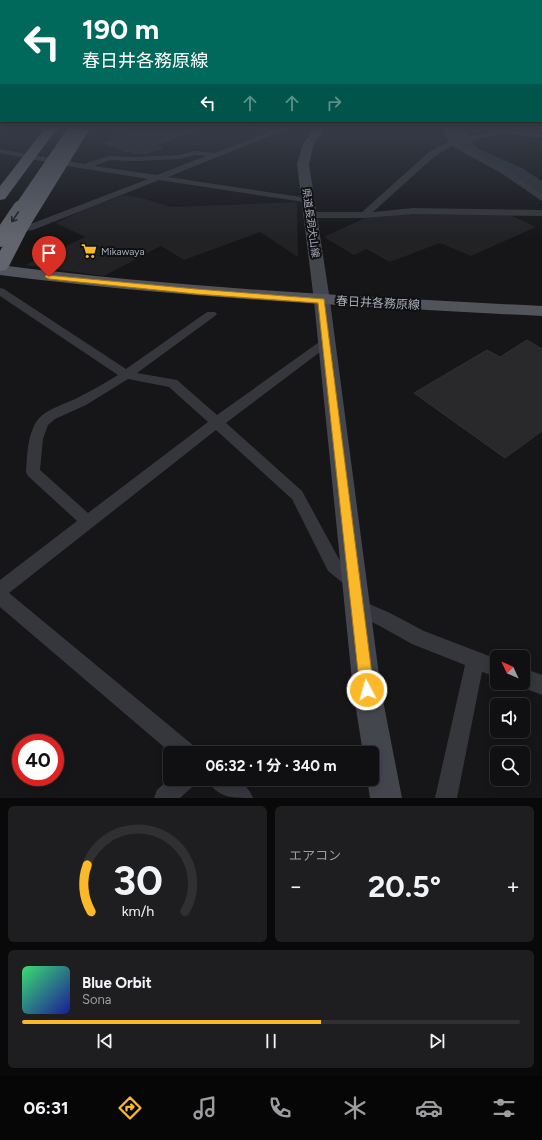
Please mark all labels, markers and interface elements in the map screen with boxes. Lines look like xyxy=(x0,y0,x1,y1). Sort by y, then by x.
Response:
text: 190 m xyxy=(82,12,159,46)
icon: left xyxy=(16,16,68,68)
text: 春日井各務原線 xyxy=(82,50,208,72)
icon: left xyxy=(197,92,219,114)
icon: ahead xyxy=(239,92,261,114)
icon: ahead xyxy=(281,92,303,114)
icon: right xyxy=(323,92,345,114)
street label: 県道長洞犬山線 xyxy=(300,187,322,259)
one-way arrow xyxy=(11,211,19,222)
pin xyxy=(32,236,66,277)
icon: arrive xyxy=(38,242,60,264)
supermarket icon: Mikawaya xyxy=(80,242,98,260)
place label: Mikawaya xyxy=(101,245,145,258)
street label: 春日井各務原線 xyxy=(336,294,420,312)
north arrow xyxy=(490,650,530,690)
map controls xyxy=(490,650,530,786)
position arrow xyxy=(346,669,388,711)
button: sound xyxy=(490,698,530,738)
speed limit sign: 40 xyxy=(12,734,64,786)
button: search xyxy=(490,746,530,786)
text: 06:32 · 1 分 · 340 m xyxy=(205,757,337,775)
text: エアコン xyxy=(289,848,341,863)
text: 30 xyxy=(112,855,163,905)
text: 20.5° xyxy=(368,868,441,905)
text: − xyxy=(289,873,303,900)
text: + xyxy=(506,873,520,900)
text: km/h xyxy=(121,902,154,920)
text: Blue Orbit xyxy=(82,974,152,992)
text: Sona xyxy=(82,992,111,1007)
icon: previous xyxy=(94,1030,116,1052)
icon: pause xyxy=(260,1030,282,1052)
icon: next xyxy=(426,1030,448,1052)
icon: directions xyxy=(116,1094,144,1122)
icon: music xyxy=(191,1094,219,1122)
icon: phone xyxy=(266,1094,294,1122)
icon: climate xyxy=(341,1094,369,1122)
icon: car xyxy=(415,1094,443,1122)
icon: filters xyxy=(490,1094,518,1122)
text: 06:31 xyxy=(23,1097,69,1119)

